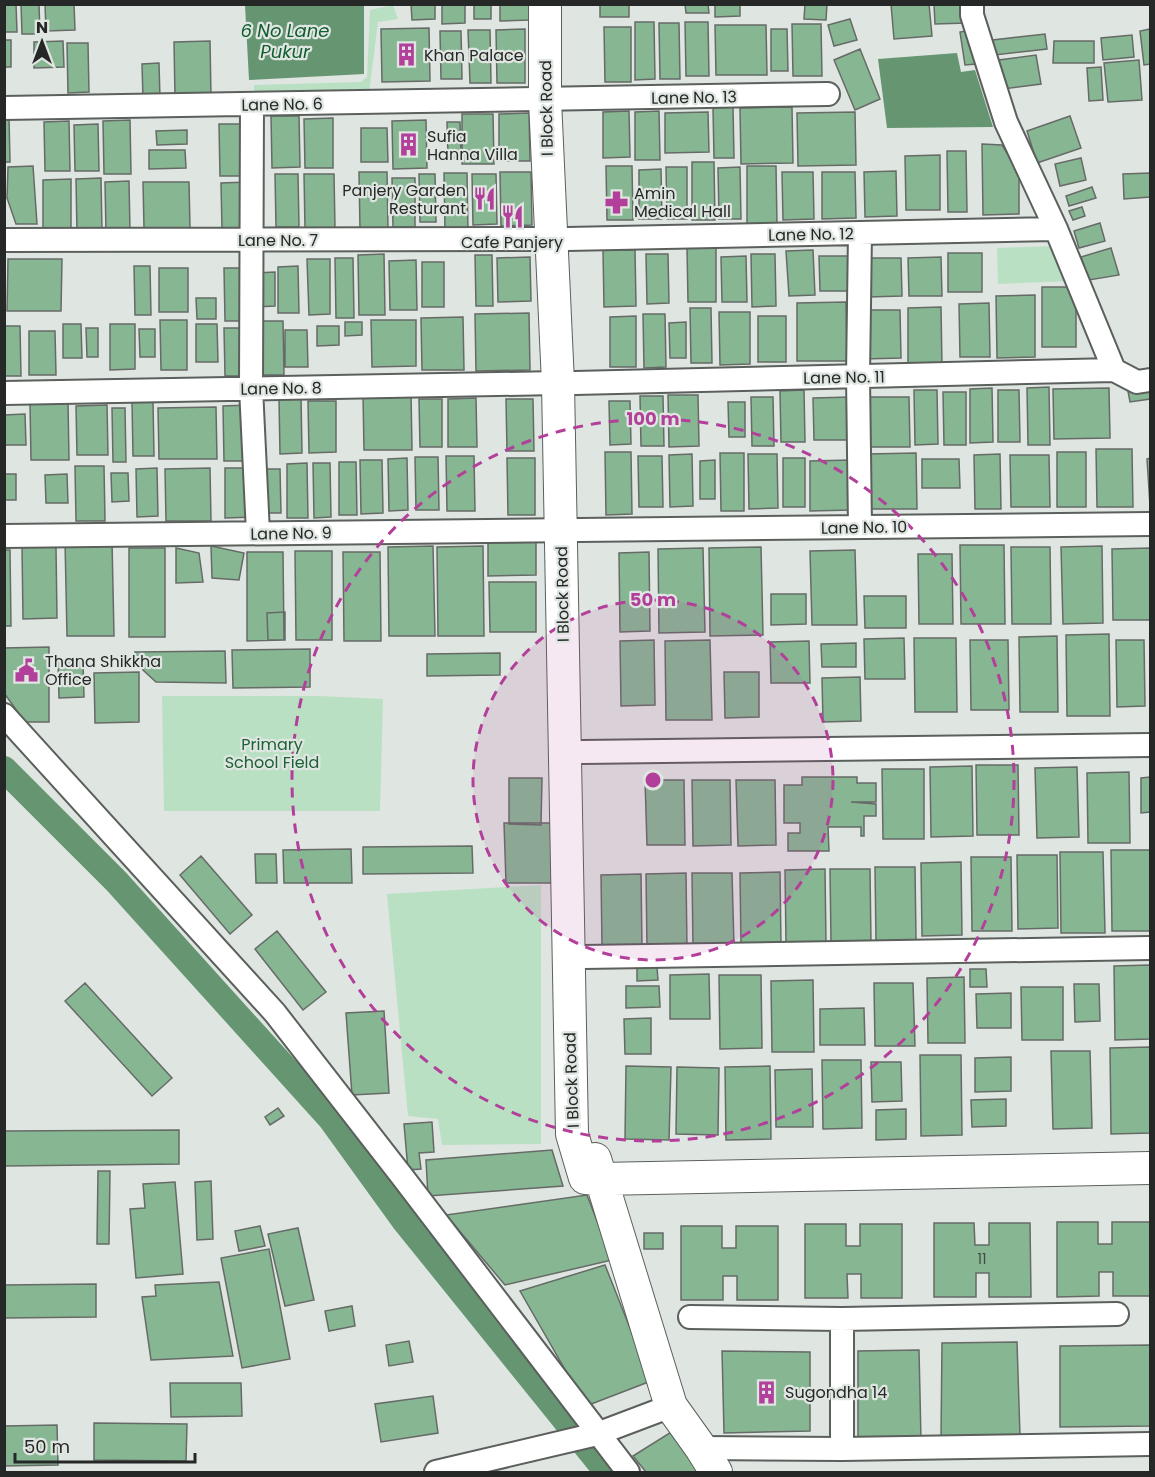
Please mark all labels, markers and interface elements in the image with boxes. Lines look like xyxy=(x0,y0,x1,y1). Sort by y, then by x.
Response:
north arrow xyxy=(12,12,72,72)
text: N xyxy=(36,16,48,39)
water label: 6 No Lane Pukur xyxy=(241,18,329,64)
building icon: Khan Palace xyxy=(393,42,419,68)
place label: Khan Palace xyxy=(424,44,524,67)
street label: I Block Road xyxy=(534,60,559,156)
street label: Lane No. 13 xyxy=(651,85,737,110)
street label: Lane No. 6 xyxy=(241,92,323,117)
place label: Sufia Hanna Villa xyxy=(427,125,518,166)
building icon: Sufia Hanna Villa xyxy=(396,132,422,158)
place label: Panjery Garden Resturant xyxy=(342,179,466,220)
place label: Amin Medical Hall xyxy=(634,182,731,223)
restaurant icon: Panjery Garden Resturant xyxy=(471,186,497,212)
pharmacy icon: Amin Medical Hall xyxy=(603,189,629,215)
restaurant icon: Cafe Panjery xyxy=(499,204,525,230)
street label: Lane No. 12 xyxy=(768,222,854,247)
street label: Lane No. 7 xyxy=(238,229,318,252)
place label: Cafe Panjery xyxy=(461,231,563,254)
street label: Lane No. 11 xyxy=(803,365,885,390)
street label: Lane No. 8 xyxy=(240,376,322,401)
text: 100 m xyxy=(626,406,680,431)
street label: Lane No. 10 xyxy=(821,515,907,540)
street label: Lane No. 9 xyxy=(250,521,332,546)
street label: I Block Road xyxy=(550,546,575,642)
text: 50 m xyxy=(630,587,676,612)
place label: Thana Shikkha Office xyxy=(45,650,161,691)
public building icon: Thana Shikkha Office xyxy=(14,657,40,683)
park label: Primary School Field xyxy=(225,733,319,774)
centre of rings xyxy=(643,770,663,790)
street label: I Block Road xyxy=(558,1032,585,1128)
house number: 11 xyxy=(978,1249,986,1269)
building icon: Sugondha 14 xyxy=(754,1379,780,1405)
place label: Sugondha 14 xyxy=(785,1381,887,1404)
scale bar xyxy=(15,1426,195,1464)
text: 50 m xyxy=(24,1434,70,1459)

